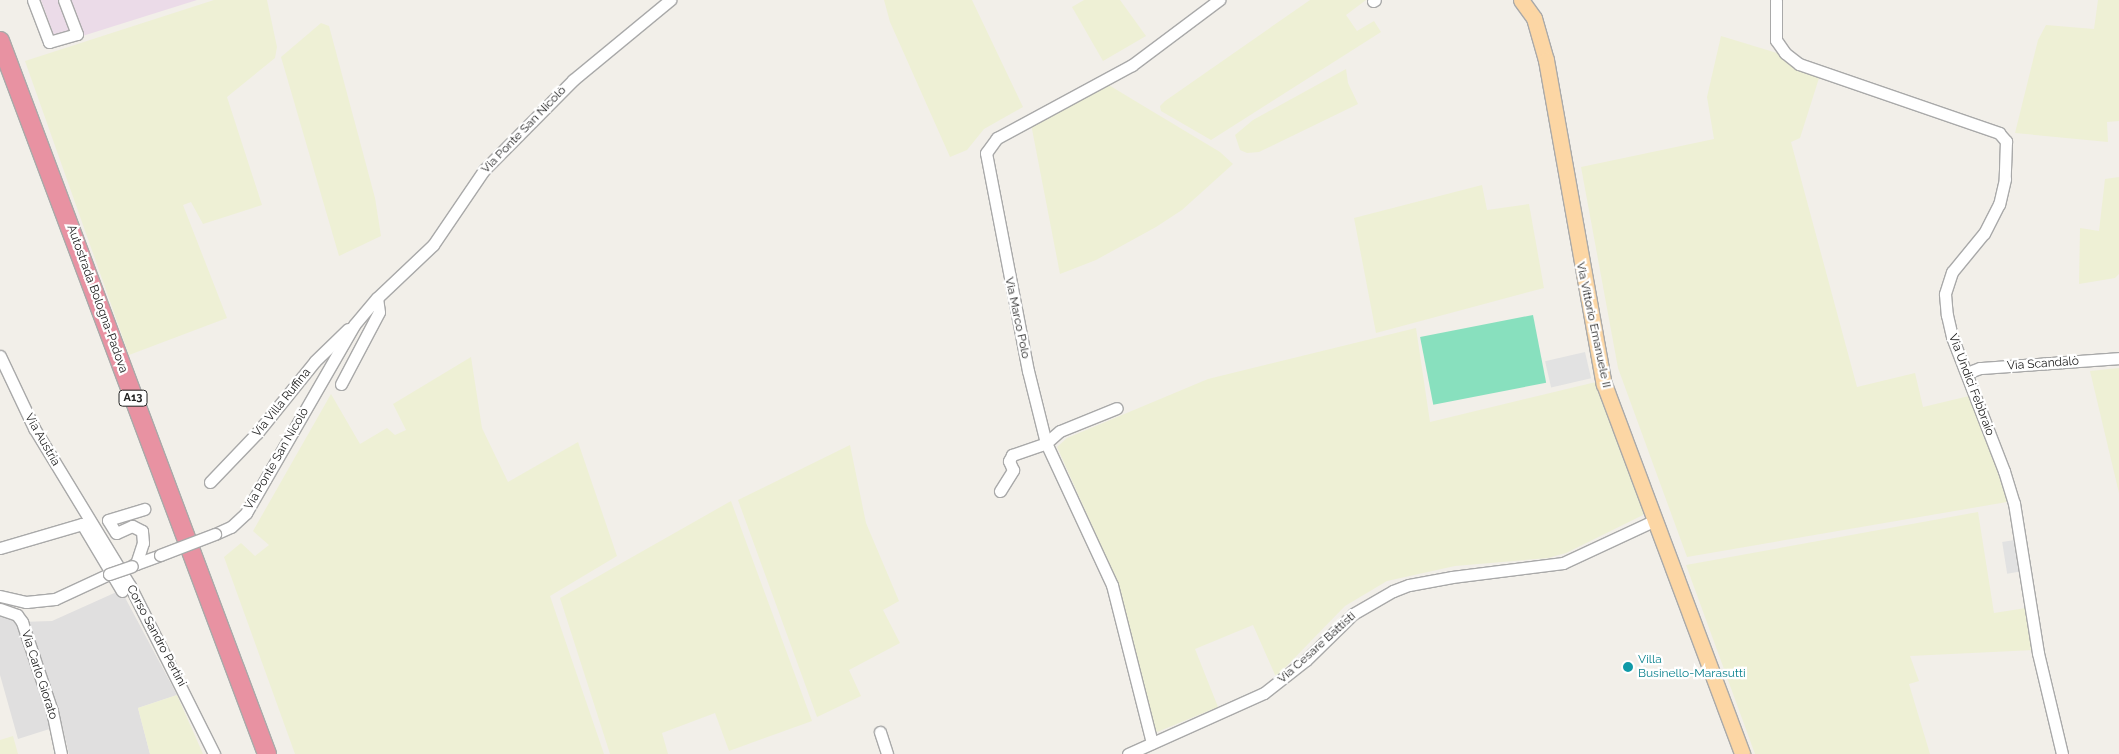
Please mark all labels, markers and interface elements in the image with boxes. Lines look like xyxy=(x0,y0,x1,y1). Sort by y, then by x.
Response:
street label: Via Ponte San Nicolò xyxy=(479,83,569,177)
street label: Autostrada Bologna-Padova xyxy=(63,223,131,375)
street label: Via Vittorio Emanuele II xyxy=(1573,261,1613,389)
street label: Via Marco Polo xyxy=(1001,276,1033,360)
street label: Via Undici Febbraio xyxy=(1945,332,1997,438)
street label: Via Scandalò xyxy=(2006,354,2080,374)
street label: Via Villa Ruffina xyxy=(250,366,314,440)
road number: A13 xyxy=(118,389,148,406)
street label: Via Ponte San Nicolò xyxy=(242,405,312,513)
street label: Via Austria xyxy=(21,411,63,469)
street label: Corso Sandro Pertini xyxy=(123,583,189,689)
street label: Via Cesare Battisti xyxy=(1275,609,1359,687)
street label: Via Carlo Giorato xyxy=(18,629,60,721)
place label: Villa Businello-Marasutti xyxy=(1638,653,1746,681)
marker: Villa Businello-Marasutti xyxy=(1622,661,1634,673)

